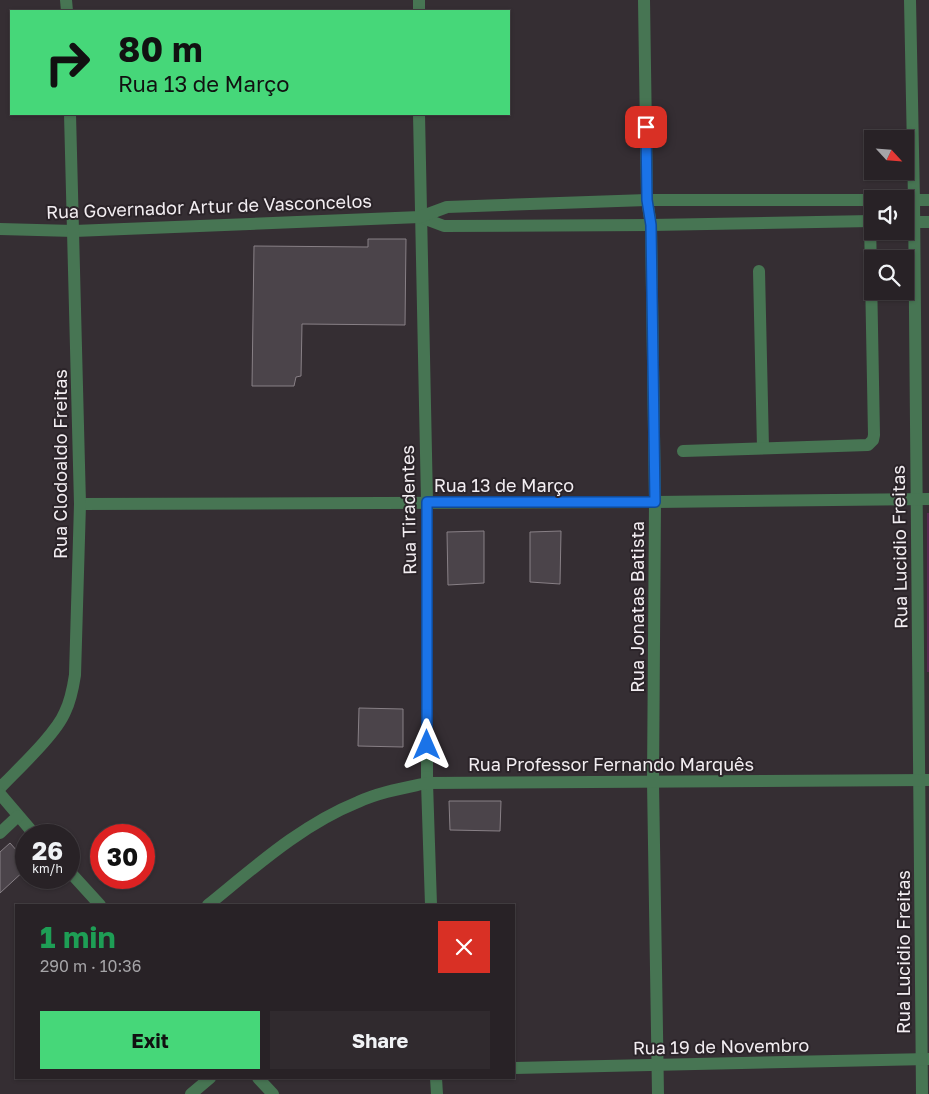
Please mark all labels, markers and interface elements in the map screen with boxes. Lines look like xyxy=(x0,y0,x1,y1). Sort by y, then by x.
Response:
text: 80 m xyxy=(118,28,203,70)
icon: right xyxy=(35,30,100,95)
text: Rua 13 de Março xyxy=(118,70,290,97)
pin xyxy=(625,106,667,148)
icon: arrive xyxy=(632,113,660,141)
north arrow xyxy=(864,130,914,180)
map controls xyxy=(864,130,914,300)
street label: Rua Governador Artur de Vasconcelos xyxy=(46,189,372,223)
button: sound xyxy=(864,190,914,240)
button: search xyxy=(864,250,914,300)
street label: Rua Clodoaldo Freitas xyxy=(49,369,71,559)
street label: Rua Tiradentes xyxy=(396,445,420,575)
street label: Rua Lucidio Freitas xyxy=(887,465,911,629)
street label: Rua 13 de Março xyxy=(434,474,574,496)
street label: Rua Jonatas Batista xyxy=(626,521,648,693)
position arrow xyxy=(400,718,452,770)
street label: Rua Professor Fernando Marquês xyxy=(468,753,754,775)
speed limit sign: 30 xyxy=(90,824,155,889)
text: 26 xyxy=(32,835,63,866)
text: km/h xyxy=(32,861,63,876)
street label: Rua Lucidio Freitas xyxy=(892,870,914,1034)
text: 1 min xyxy=(40,919,116,955)
button: close xyxy=(438,921,490,973)
text: 290 m · 10:36 xyxy=(40,956,141,976)
button: Exit xyxy=(40,1011,260,1069)
button: Share xyxy=(270,1011,490,1069)
street label: Rua 19 de Novembro xyxy=(633,1033,809,1059)

